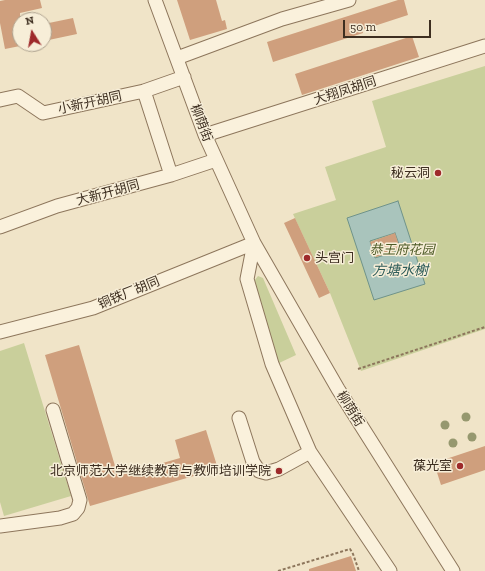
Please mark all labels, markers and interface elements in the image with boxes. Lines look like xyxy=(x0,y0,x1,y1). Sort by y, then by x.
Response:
north arrow xyxy=(12,12,52,52)
scale bar xyxy=(345,12,433,38)
text: N xyxy=(24,14,35,28)
text: 50 m xyxy=(350,20,376,34)
street label: 大翔凤胡同 xyxy=(312,74,378,108)
street label: 小新开胡同 xyxy=(57,89,123,117)
street label: 柳荫街 xyxy=(187,102,215,144)
place label: 秘云洞 xyxy=(391,165,430,181)
marker: 秘云洞 xyxy=(433,168,443,178)
street label: 大新开胡同 xyxy=(75,177,141,209)
park label: 恭王府花园 xyxy=(370,242,434,258)
place label: 头宫门 xyxy=(315,250,354,266)
marker: 头宫门 xyxy=(302,253,312,263)
water label: 方塘水榭 xyxy=(372,263,428,279)
street label: 铜铁厂胡同 xyxy=(96,274,162,312)
street label: 柳荫街 xyxy=(333,388,367,430)
place label: 葆光室 xyxy=(413,458,452,474)
marker: 葆光室 xyxy=(455,461,465,471)
place label: 北京师范大学继续教育与教师培训学院 xyxy=(50,463,271,479)
marker: 北京师范大学继续教育与教师培训学院 xyxy=(274,466,284,476)

